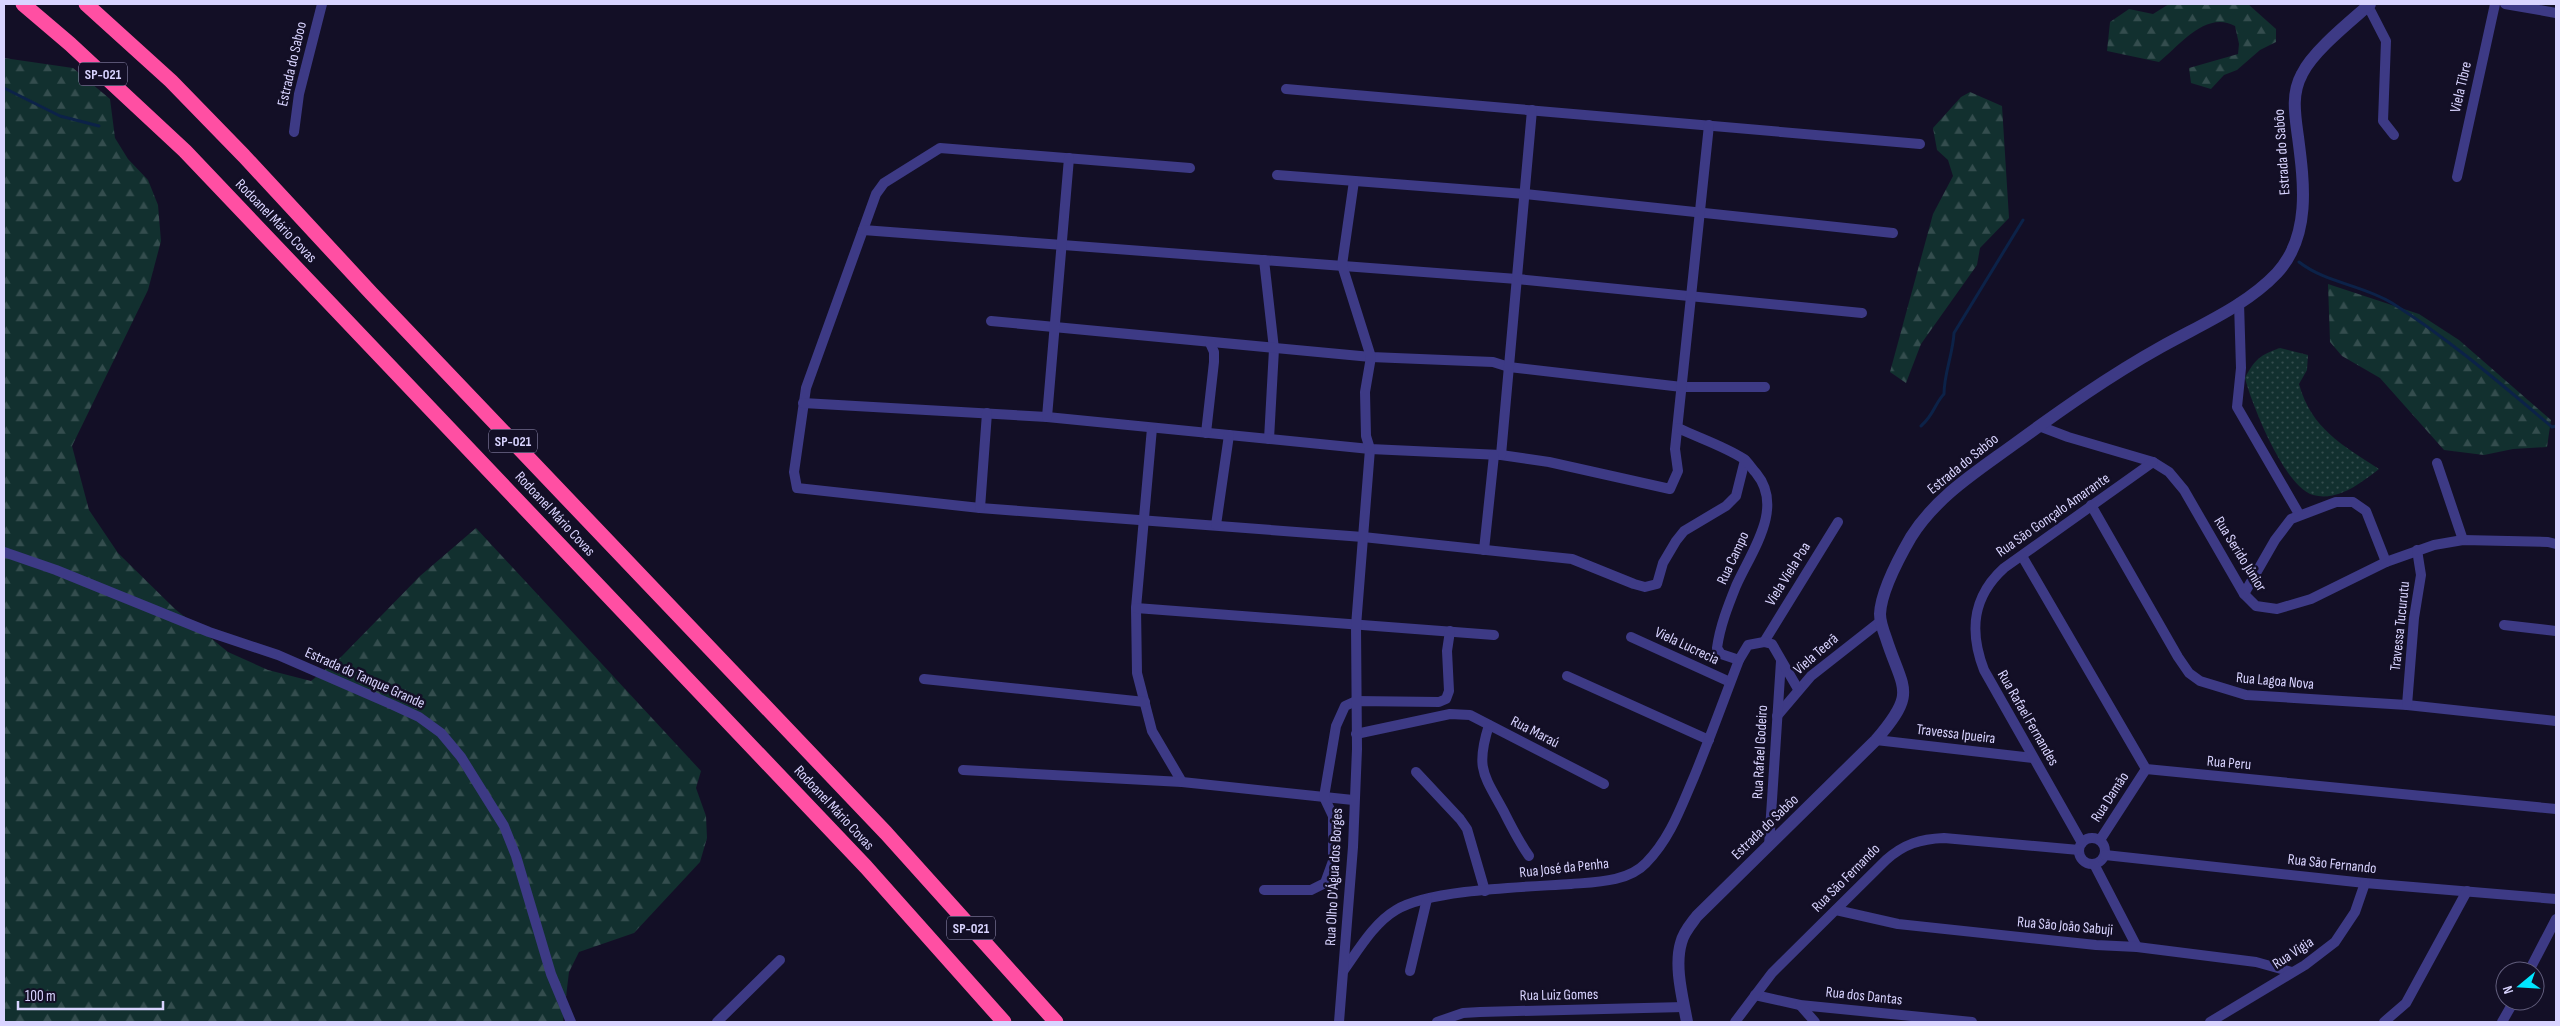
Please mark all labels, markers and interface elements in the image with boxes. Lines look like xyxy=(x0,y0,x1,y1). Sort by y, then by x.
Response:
street label: Estrada do Saboo xyxy=(273,20,311,108)
street label: Viela Tibre xyxy=(2446,60,2476,114)
road number: SP-021 xyxy=(79,62,127,86)
street label: Estrada do Sabôo xyxy=(2270,108,2294,196)
street label: Rodoanel Mário Covas xyxy=(231,175,321,267)
road number: SP-021 xyxy=(489,430,537,452)
street label: Estrada do Sabôo xyxy=(1924,430,2002,498)
street label: Rodoanel Mário Covas xyxy=(511,468,599,560)
street label: Rua São Gonçalo Amarante xyxy=(1993,469,2113,561)
street label: Rua Serido Júnior xyxy=(2209,513,2271,596)
street label: Rua Campo xyxy=(1713,529,1753,587)
street label: Viela Viela Poa xyxy=(1761,539,1815,609)
street label: Travessa Tucurutu xyxy=(2386,580,2414,672)
street label: Viela Lucrecia xyxy=(1652,623,1722,669)
street label: Viela Teerã xyxy=(1790,629,1843,679)
street label: Estrada do Tanque Grande xyxy=(302,643,428,713)
street label: Rua Rafael Fernandes xyxy=(1993,667,2063,769)
street label: Rua Lagoa Nova xyxy=(2235,668,2315,694)
street label: Rua Rafael Godeiro xyxy=(1748,704,1772,800)
street label: Rua Maraú xyxy=(1507,712,1563,752)
street label: Travessa Ipueira xyxy=(1915,720,1997,748)
street label: Rua Peru xyxy=(2206,752,2252,774)
street label: Rodoanel Mário Covas xyxy=(790,762,878,854)
street label: Rua Damão xyxy=(2087,768,2133,826)
street label: Estrada do Sabôo xyxy=(1727,790,1803,864)
street label: Rua Olho D'Água dos Borges xyxy=(1321,808,1347,946)
street label: Rua São Fernando xyxy=(1808,840,1884,916)
street label: Rua São Fernando xyxy=(2287,850,2377,878)
street label: Rua José da Penha xyxy=(1518,854,1610,882)
street label: Rua São João Sabuji xyxy=(2016,912,2114,940)
road number: SP-021 xyxy=(947,916,995,940)
street label: Rua Vigia xyxy=(2269,933,2317,973)
north arrow xyxy=(2495,961,2545,1011)
scale bar xyxy=(18,978,162,1010)
street label: Rua dos Dantas xyxy=(1825,983,1903,1009)
text: N xyxy=(2499,984,2517,996)
street label: Rua Luiz Gomes xyxy=(1520,985,1598,1005)
text: 100 m xyxy=(25,987,56,1006)

